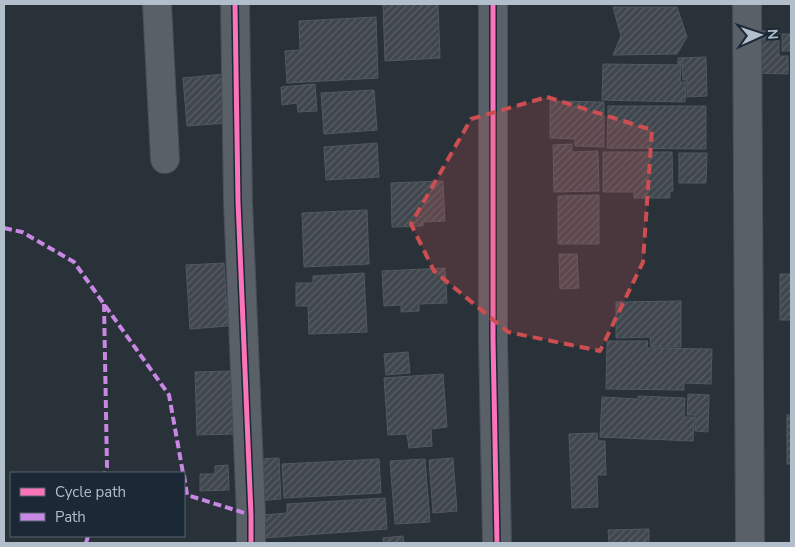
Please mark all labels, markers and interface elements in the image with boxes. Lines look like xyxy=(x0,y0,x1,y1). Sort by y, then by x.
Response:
north arrow xyxy=(735,10,785,60)
text: N xyxy=(763,29,782,40)
legend xyxy=(10,472,185,537)
text: Cycle path xyxy=(55,482,126,502)
text: Path xyxy=(55,507,86,527)

